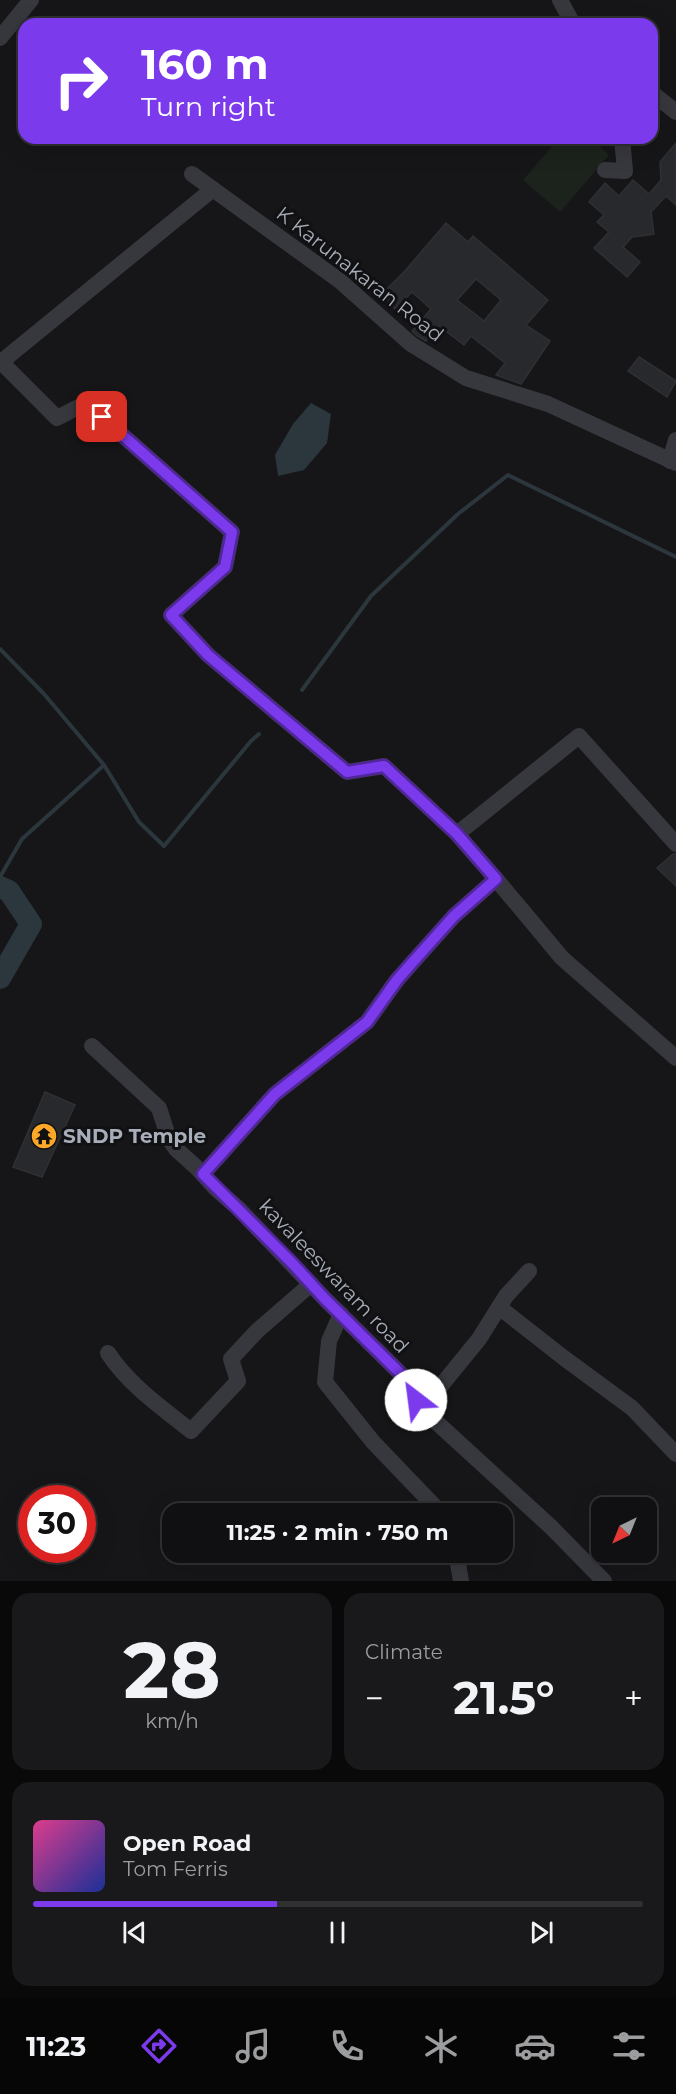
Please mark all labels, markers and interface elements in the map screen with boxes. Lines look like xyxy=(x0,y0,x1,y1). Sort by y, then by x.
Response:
text: 160 m xyxy=(141,38,269,90)
icon: right xyxy=(42,42,120,120)
text: Turn right xyxy=(141,90,276,123)
street label: K Karunakaran Road xyxy=(272,201,448,347)
pin xyxy=(76,391,127,442)
icon: arrive xyxy=(85,400,118,433)
temple icon: SNDP Temple xyxy=(29,1121,59,1151)
place label: SNDP Temple xyxy=(63,1124,206,1148)
street label: kavaleeswaram road xyxy=(254,1194,414,1358)
position arrow xyxy=(384,1368,448,1432)
speed limit sign: 30 xyxy=(18,1485,96,1563)
north arrow xyxy=(591,1497,657,1563)
map controls xyxy=(591,1497,657,1563)
text: 11:25 · 2 min · 750 m xyxy=(227,1519,449,1546)
text: 28 xyxy=(123,1622,221,1718)
text: Climate xyxy=(365,1640,443,1664)
text: 21.5° xyxy=(453,1670,555,1725)
text: − xyxy=(365,1678,384,1718)
text: + xyxy=(624,1678,643,1718)
text: km/h xyxy=(145,1709,199,1733)
text: Open Road xyxy=(123,1830,251,1857)
text: Tom Ferris xyxy=(123,1857,228,1881)
icon: previous xyxy=(118,1916,151,1949)
icon: pause xyxy=(321,1916,354,1949)
icon: next xyxy=(525,1916,558,1949)
icon: directions xyxy=(138,2025,180,2067)
icon: music xyxy=(232,2025,274,2067)
icon: phone xyxy=(326,2025,368,2067)
icon: climate xyxy=(420,2025,462,2067)
icon: car xyxy=(514,2025,556,2067)
icon: filters xyxy=(608,2025,650,2067)
text: 11:23 xyxy=(26,2030,86,2063)

